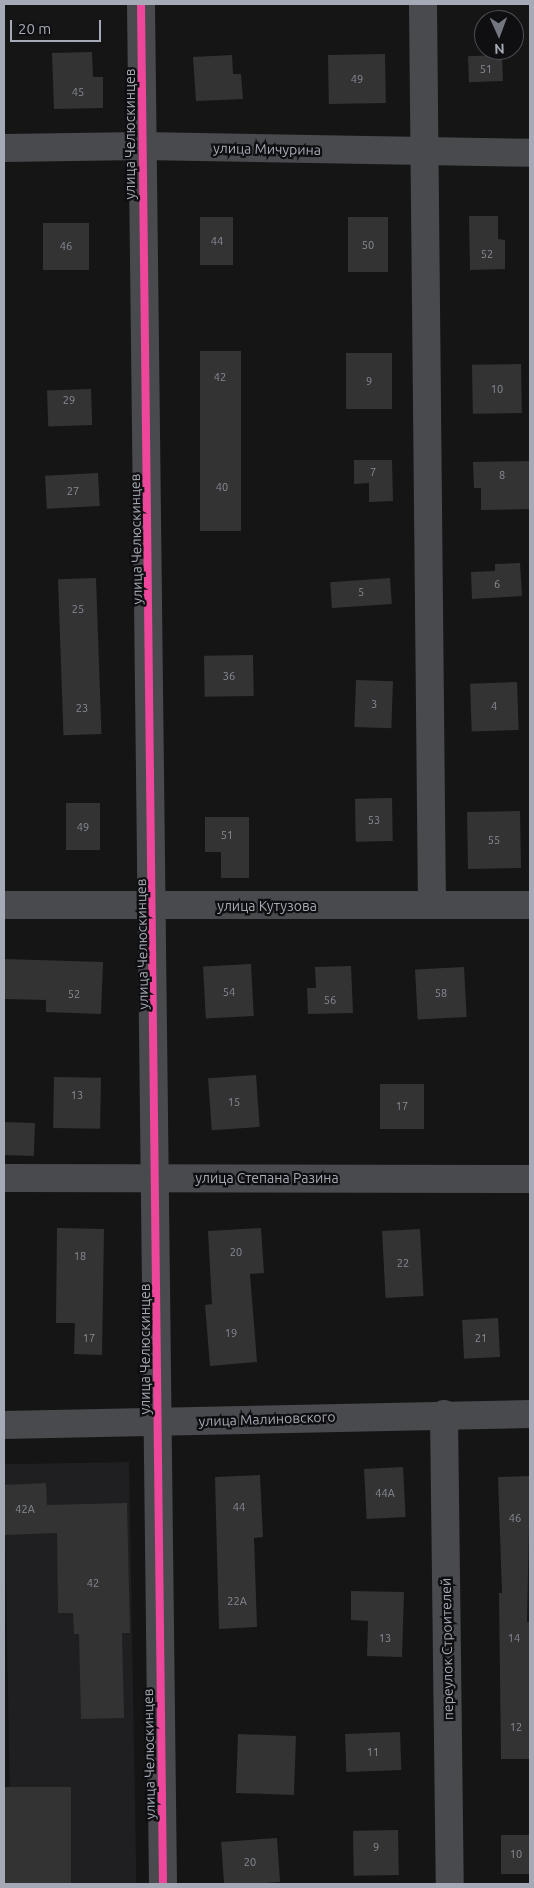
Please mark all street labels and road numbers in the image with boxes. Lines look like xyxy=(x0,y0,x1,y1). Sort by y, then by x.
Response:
street label: улица Челюскинцев xyxy=(122,69,138,199)
street label: улица Мичурина xyxy=(213,140,321,158)
street label: улица Челюскинцев xyxy=(126,473,146,605)
street label: улица Челюскинцев xyxy=(132,878,152,1010)
street label: улица Кутузова xyxy=(217,898,317,914)
street label: улица Степана Разина xyxy=(195,1170,339,1186)
street label: улица Челюскинцев xyxy=(137,1284,153,1414)
street label: улица Малиновского xyxy=(198,1408,336,1430)
street label: переулок Строителей xyxy=(437,1578,457,1720)
street label: улица Челюскинцев xyxy=(139,1688,159,1820)

